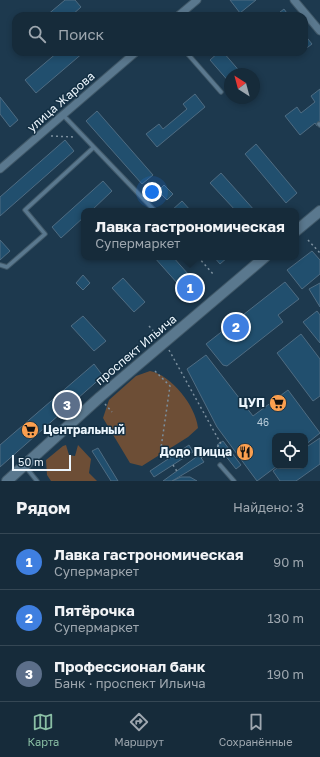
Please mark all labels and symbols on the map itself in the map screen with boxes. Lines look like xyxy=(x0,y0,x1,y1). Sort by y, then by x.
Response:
street label: улица Жарова xyxy=(24,68,97,135)
north arrow xyxy=(224,68,260,104)
your location xyxy=(142,182,162,202)
pin: 1 xyxy=(177,273,203,303)
street label: проспект Ильича xyxy=(92,311,179,388)
pin: 2 xyxy=(223,312,249,342)
pin: 3 xyxy=(54,390,80,420)
supermarket icon: ЦУП xyxy=(268,393,288,413)
place label: ЦУП xyxy=(238,395,265,410)
house number: 46 xyxy=(257,416,269,428)
supermarket icon: Центральный xyxy=(20,420,40,440)
place label: Центральный xyxy=(43,422,125,437)
restaurant icon: Додо Пицца xyxy=(235,442,255,462)
place label: Додо Пицца xyxy=(160,444,232,459)
scale bar xyxy=(12,453,71,472)

